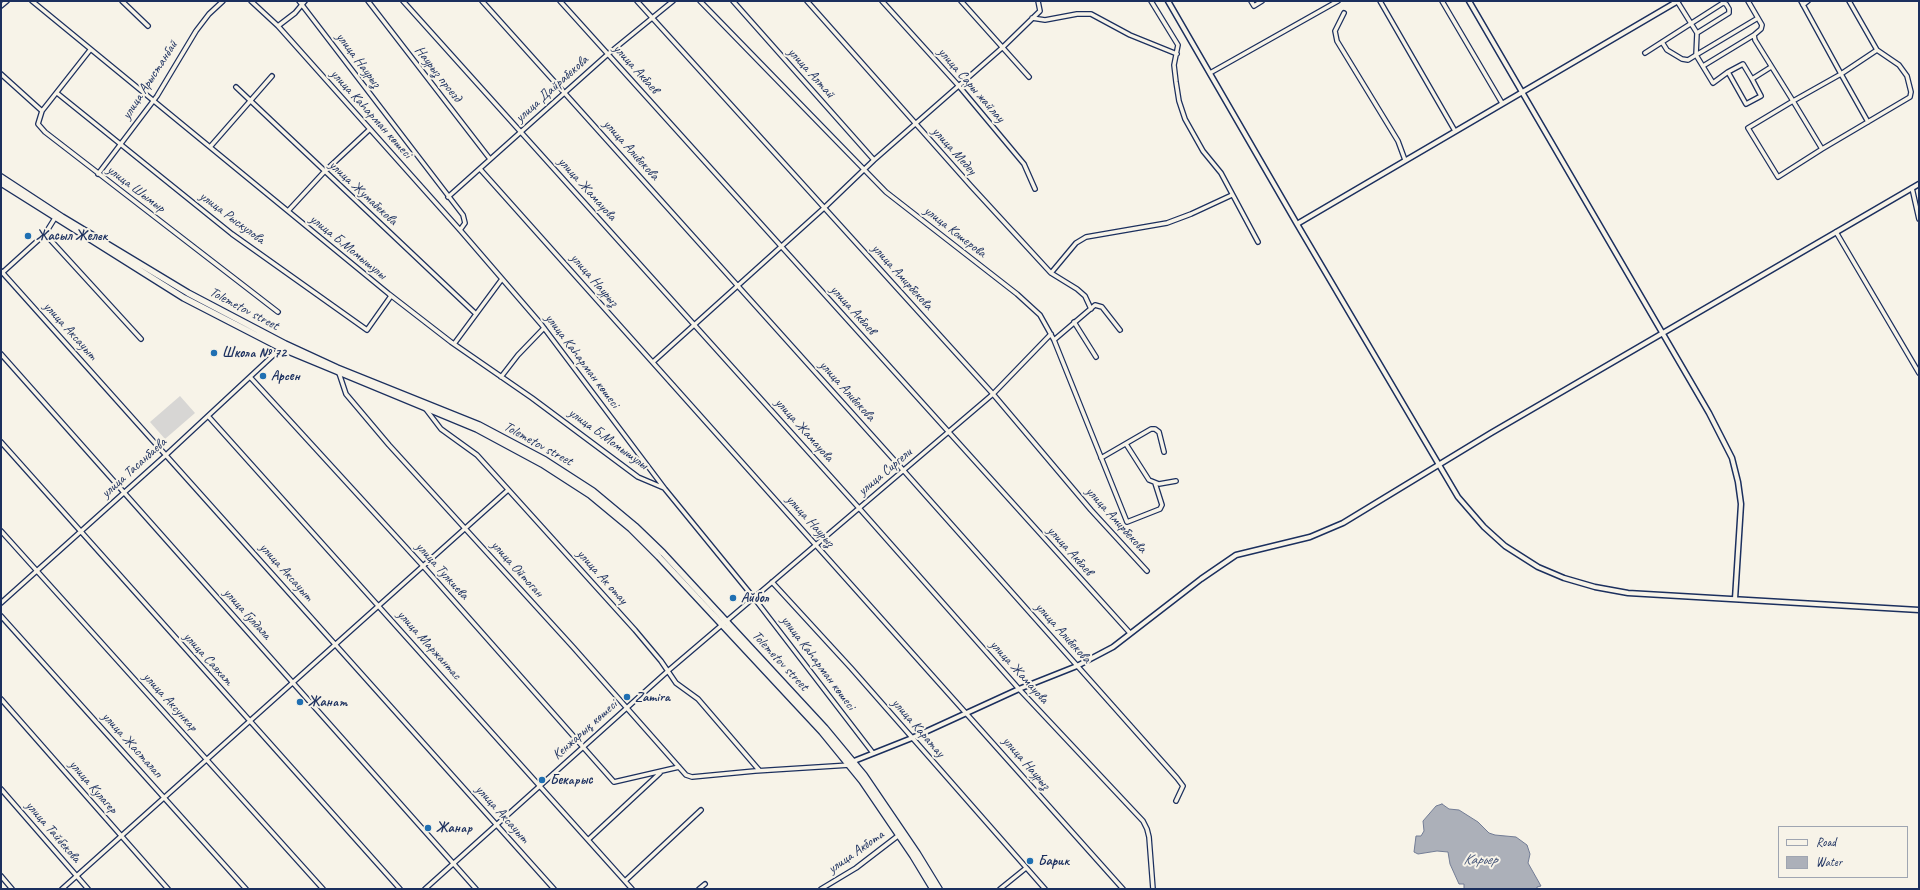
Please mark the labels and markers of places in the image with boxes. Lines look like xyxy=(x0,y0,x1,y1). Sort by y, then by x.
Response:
place label: Жасыл Желек xyxy=(36,228,107,244)
marker: Жасыл Желек xyxy=(23,231,33,241)
place label: Школа № 72 xyxy=(222,345,286,361)
marker: Школа № 72 xyxy=(209,348,219,358)
place label: Арсен xyxy=(271,368,300,384)
marker: Арсен xyxy=(258,371,268,381)
place label: Айбол xyxy=(741,590,769,606)
marker: Айбол xyxy=(728,593,738,603)
place label: Zamira xyxy=(635,689,670,705)
marker: Zamira xyxy=(622,692,632,702)
place label: Жанат xyxy=(308,694,347,710)
marker: Жанат xyxy=(295,697,305,707)
place label: Бекарыс xyxy=(550,772,593,788)
marker: Бекарыс xyxy=(537,775,547,785)
place label: Жанар xyxy=(436,820,472,836)
marker: Жанар xyxy=(423,823,433,833)
place label: Барик xyxy=(1038,853,1069,869)
marker: Барик xyxy=(1025,856,1035,866)

